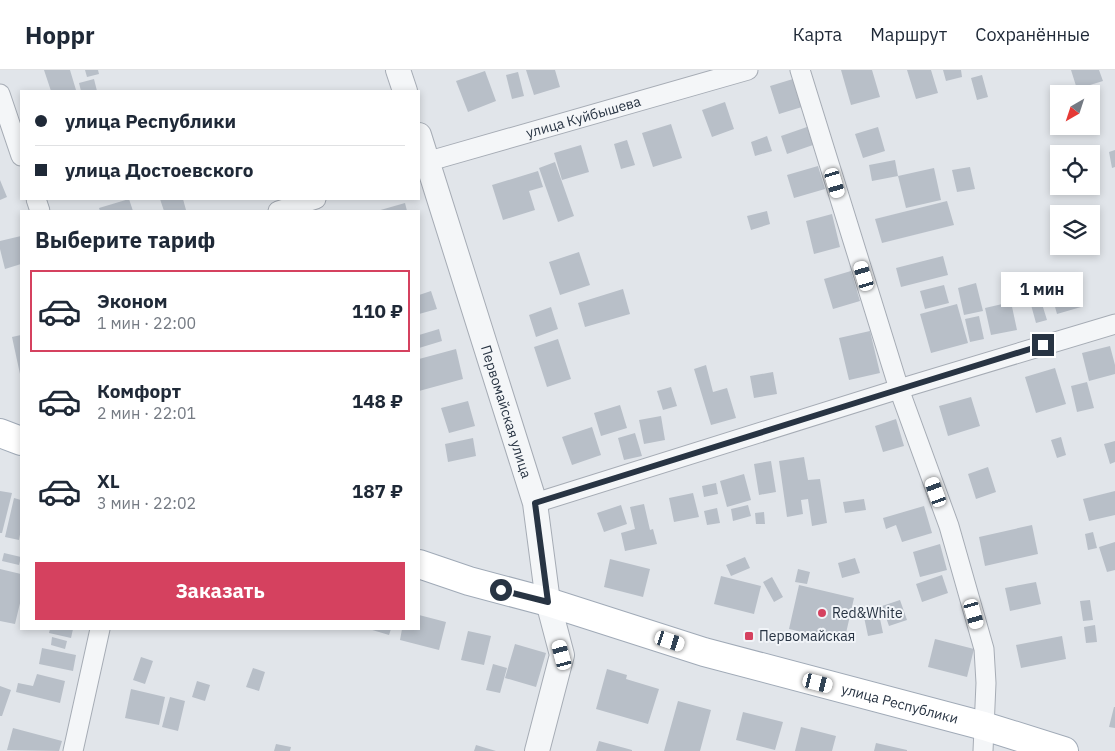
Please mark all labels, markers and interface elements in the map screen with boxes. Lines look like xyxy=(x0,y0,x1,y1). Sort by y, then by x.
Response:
text: Hoppr xyxy=(25,19,95,51)
text: Карта xyxy=(793,23,842,46)
text: Маршрут xyxy=(870,23,947,46)
text: Сохранённые xyxy=(975,23,1090,46)
north arrow xyxy=(1050,85,1100,135)
map controls xyxy=(1050,85,1100,255)
street label: улица Куйбышева xyxy=(524,92,643,142)
text: улица Республики xyxy=(65,109,236,133)
button: locate xyxy=(1050,145,1100,195)
text: улица Достоевского xyxy=(65,158,253,182)
car xyxy=(823,166,846,200)
button: layers xyxy=(1050,205,1100,255)
text: Выберите тариф xyxy=(35,225,215,254)
car xyxy=(852,259,875,293)
callout: 1 мин xyxy=(1002,272,1084,308)
text: 1 мин xyxy=(1020,279,1064,299)
icon: car xyxy=(37,289,82,334)
text: Эконом xyxy=(97,289,168,313)
text: 110 ₽ xyxy=(352,299,403,323)
text: 1 мин · 22:00 xyxy=(97,313,196,333)
route end xyxy=(1032,334,1054,356)
street label: Первомайская улица xyxy=(477,343,536,481)
icon: car xyxy=(37,379,82,424)
text: Комфорт xyxy=(97,379,181,403)
text: 148 ₽ xyxy=(352,389,403,413)
text: 2 мин · 22:01 xyxy=(97,403,196,423)
icon: car xyxy=(37,469,82,514)
text: XL xyxy=(97,469,120,493)
car xyxy=(923,475,948,509)
text: 187 ₽ xyxy=(352,479,403,503)
text: 3 мин · 22:02 xyxy=(97,493,196,513)
button: Заказать xyxy=(35,562,405,620)
route start xyxy=(490,579,512,601)
car xyxy=(962,598,985,630)
place label: Red&White xyxy=(832,604,903,622)
marker: Red&White xyxy=(816,607,828,619)
place label: Первомайская xyxy=(759,627,855,645)
car xyxy=(653,629,686,653)
marker: Первомайская xyxy=(743,630,755,642)
car xyxy=(550,639,573,671)
car xyxy=(801,672,834,694)
street label: улица Республики xyxy=(840,680,960,728)

